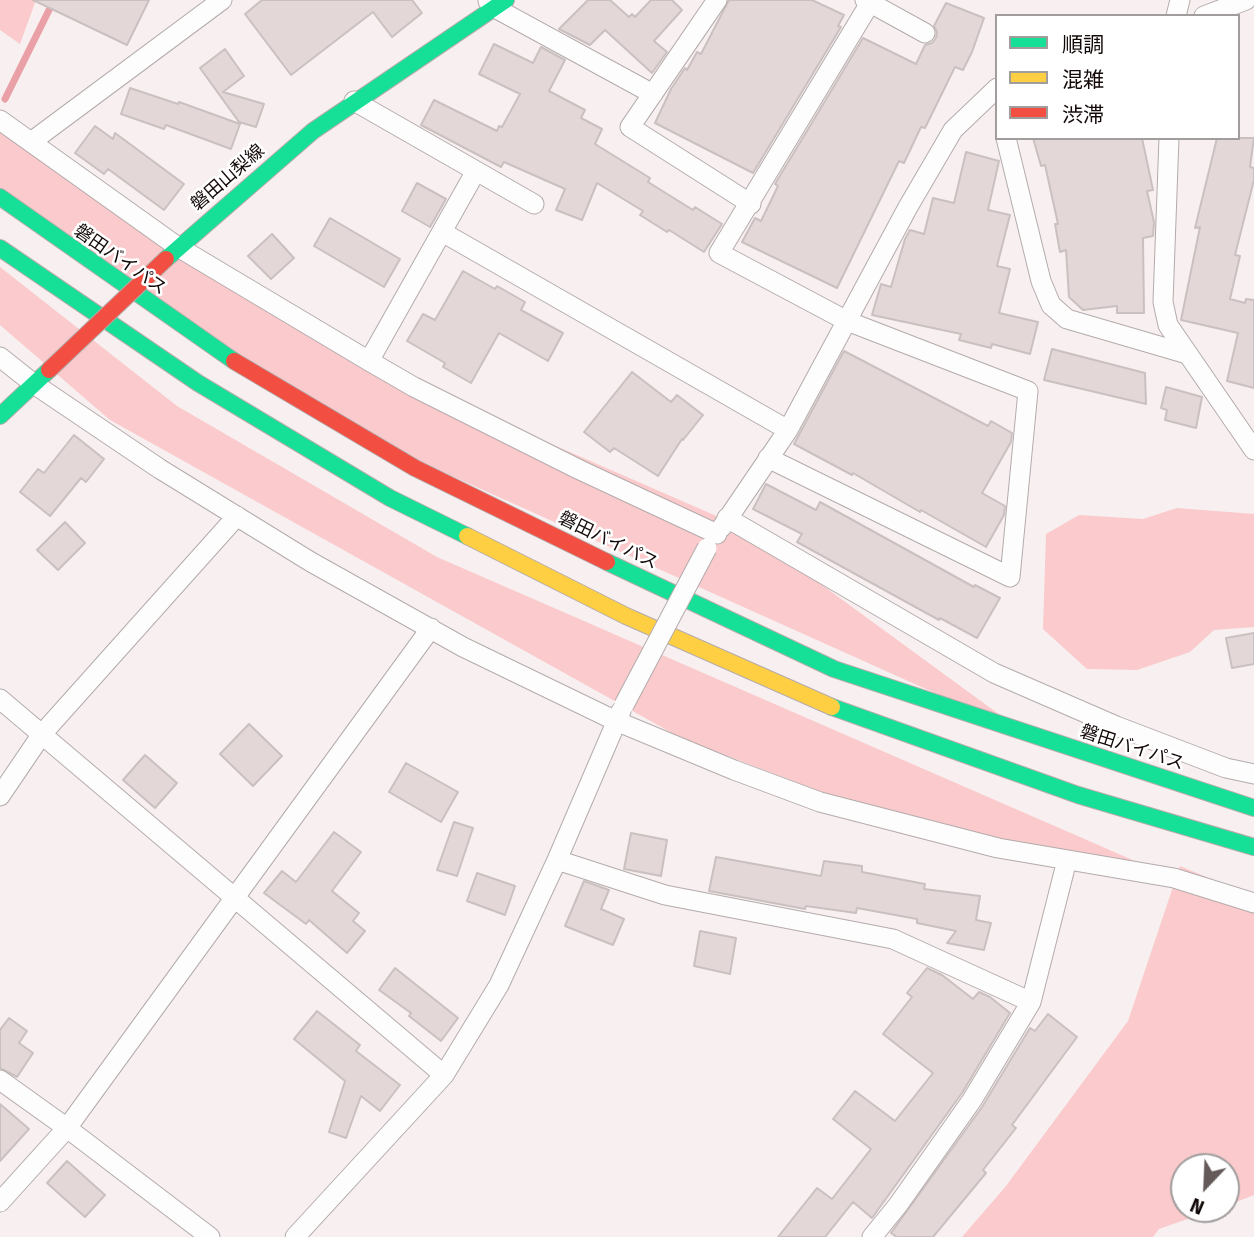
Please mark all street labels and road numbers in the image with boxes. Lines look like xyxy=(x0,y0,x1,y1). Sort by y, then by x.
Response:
street label: 磐田山梨線 xyxy=(187,140,269,216)
street label: 磐田バイパス xyxy=(70,220,170,300)
street label: 磐田バイパス xyxy=(555,508,661,574)
street label: 磐田バイパス xyxy=(1077,721,1187,775)

